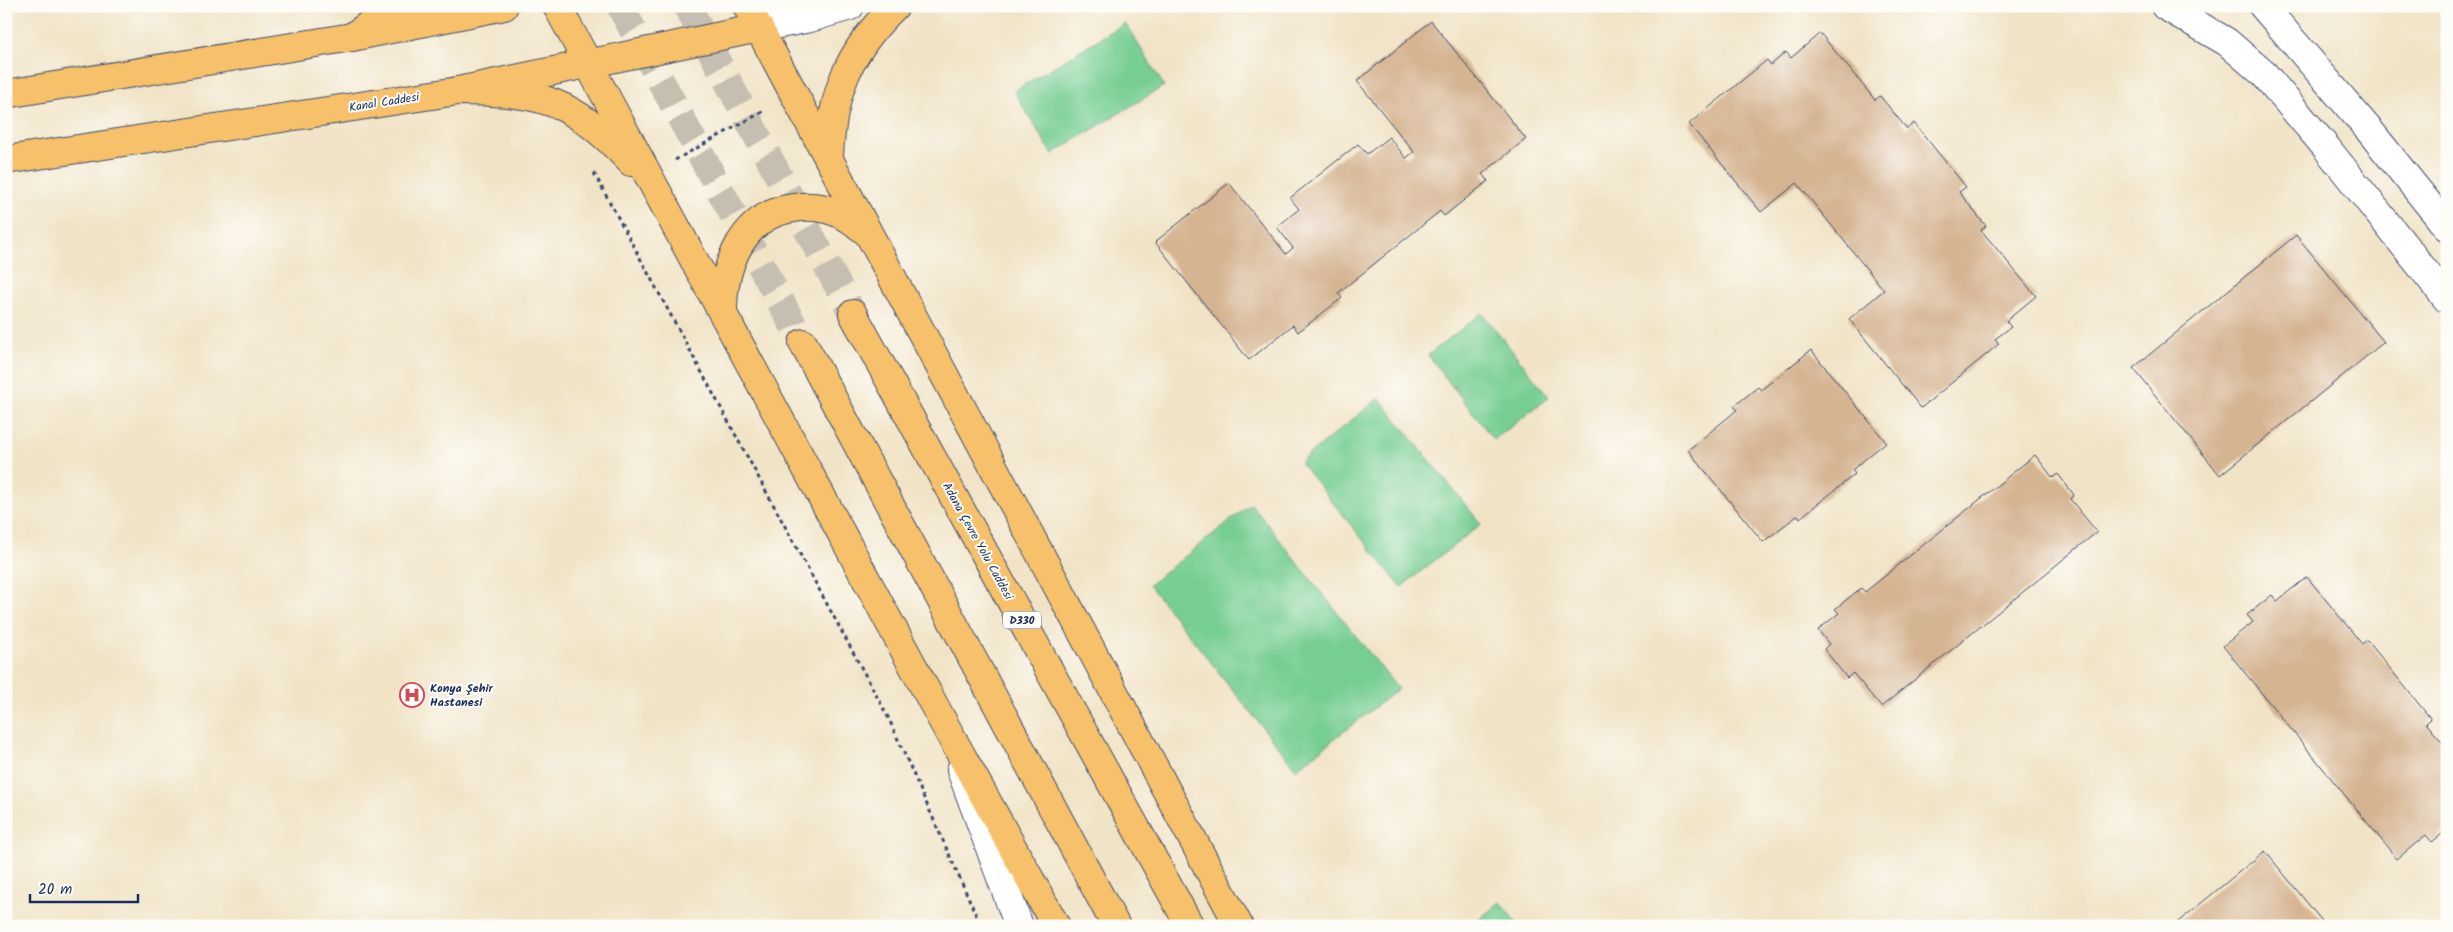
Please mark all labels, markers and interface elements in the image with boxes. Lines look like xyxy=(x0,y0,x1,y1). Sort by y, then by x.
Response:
street label: Kanal Caddesi xyxy=(348,87,422,117)
street label: Adana Çevre Yolu Caddesi xyxy=(937,479,1018,604)
road number: D330 xyxy=(1003,612,1041,628)
place label: Konya Şehir Hastanesi xyxy=(430,679,494,712)
hospital icon: Konya Şehir Hastanesi xyxy=(399,682,425,708)
scale bar xyxy=(30,872,138,904)
text: 20 m xyxy=(38,878,72,902)

